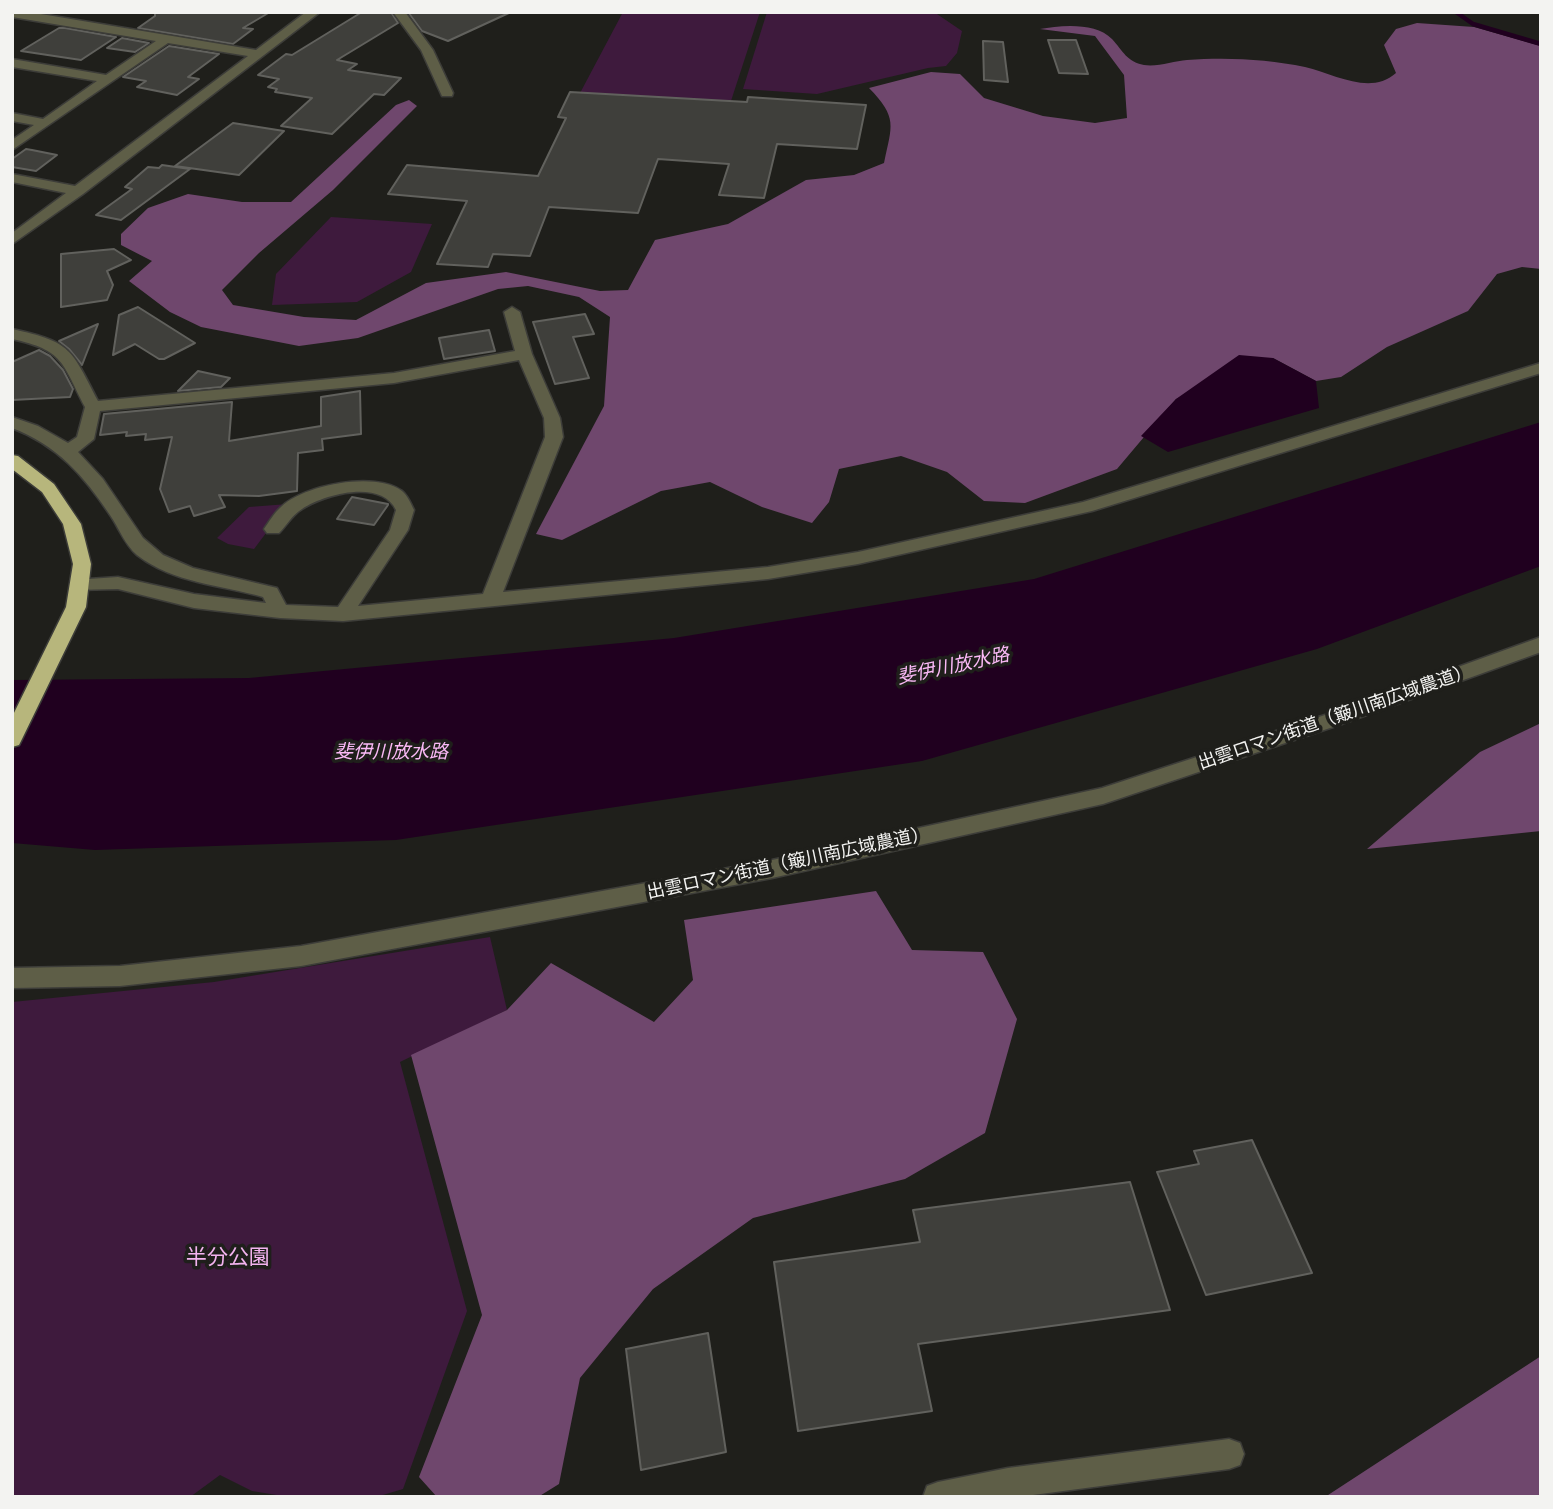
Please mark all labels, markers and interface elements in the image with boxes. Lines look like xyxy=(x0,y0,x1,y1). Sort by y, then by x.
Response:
water label: 斐伊川放水路 xyxy=(895,643,1011,689)
street label: 出雲ロマン街道（簸川南広域農道） xyxy=(1195,660,1475,774)
water label: 斐伊川放水路 xyxy=(334,741,448,763)
street label: 出雲ロマン街道（簸川南広域農道） xyxy=(645,822,931,904)
park label: 半分公園 xyxy=(186,1244,270,1270)

